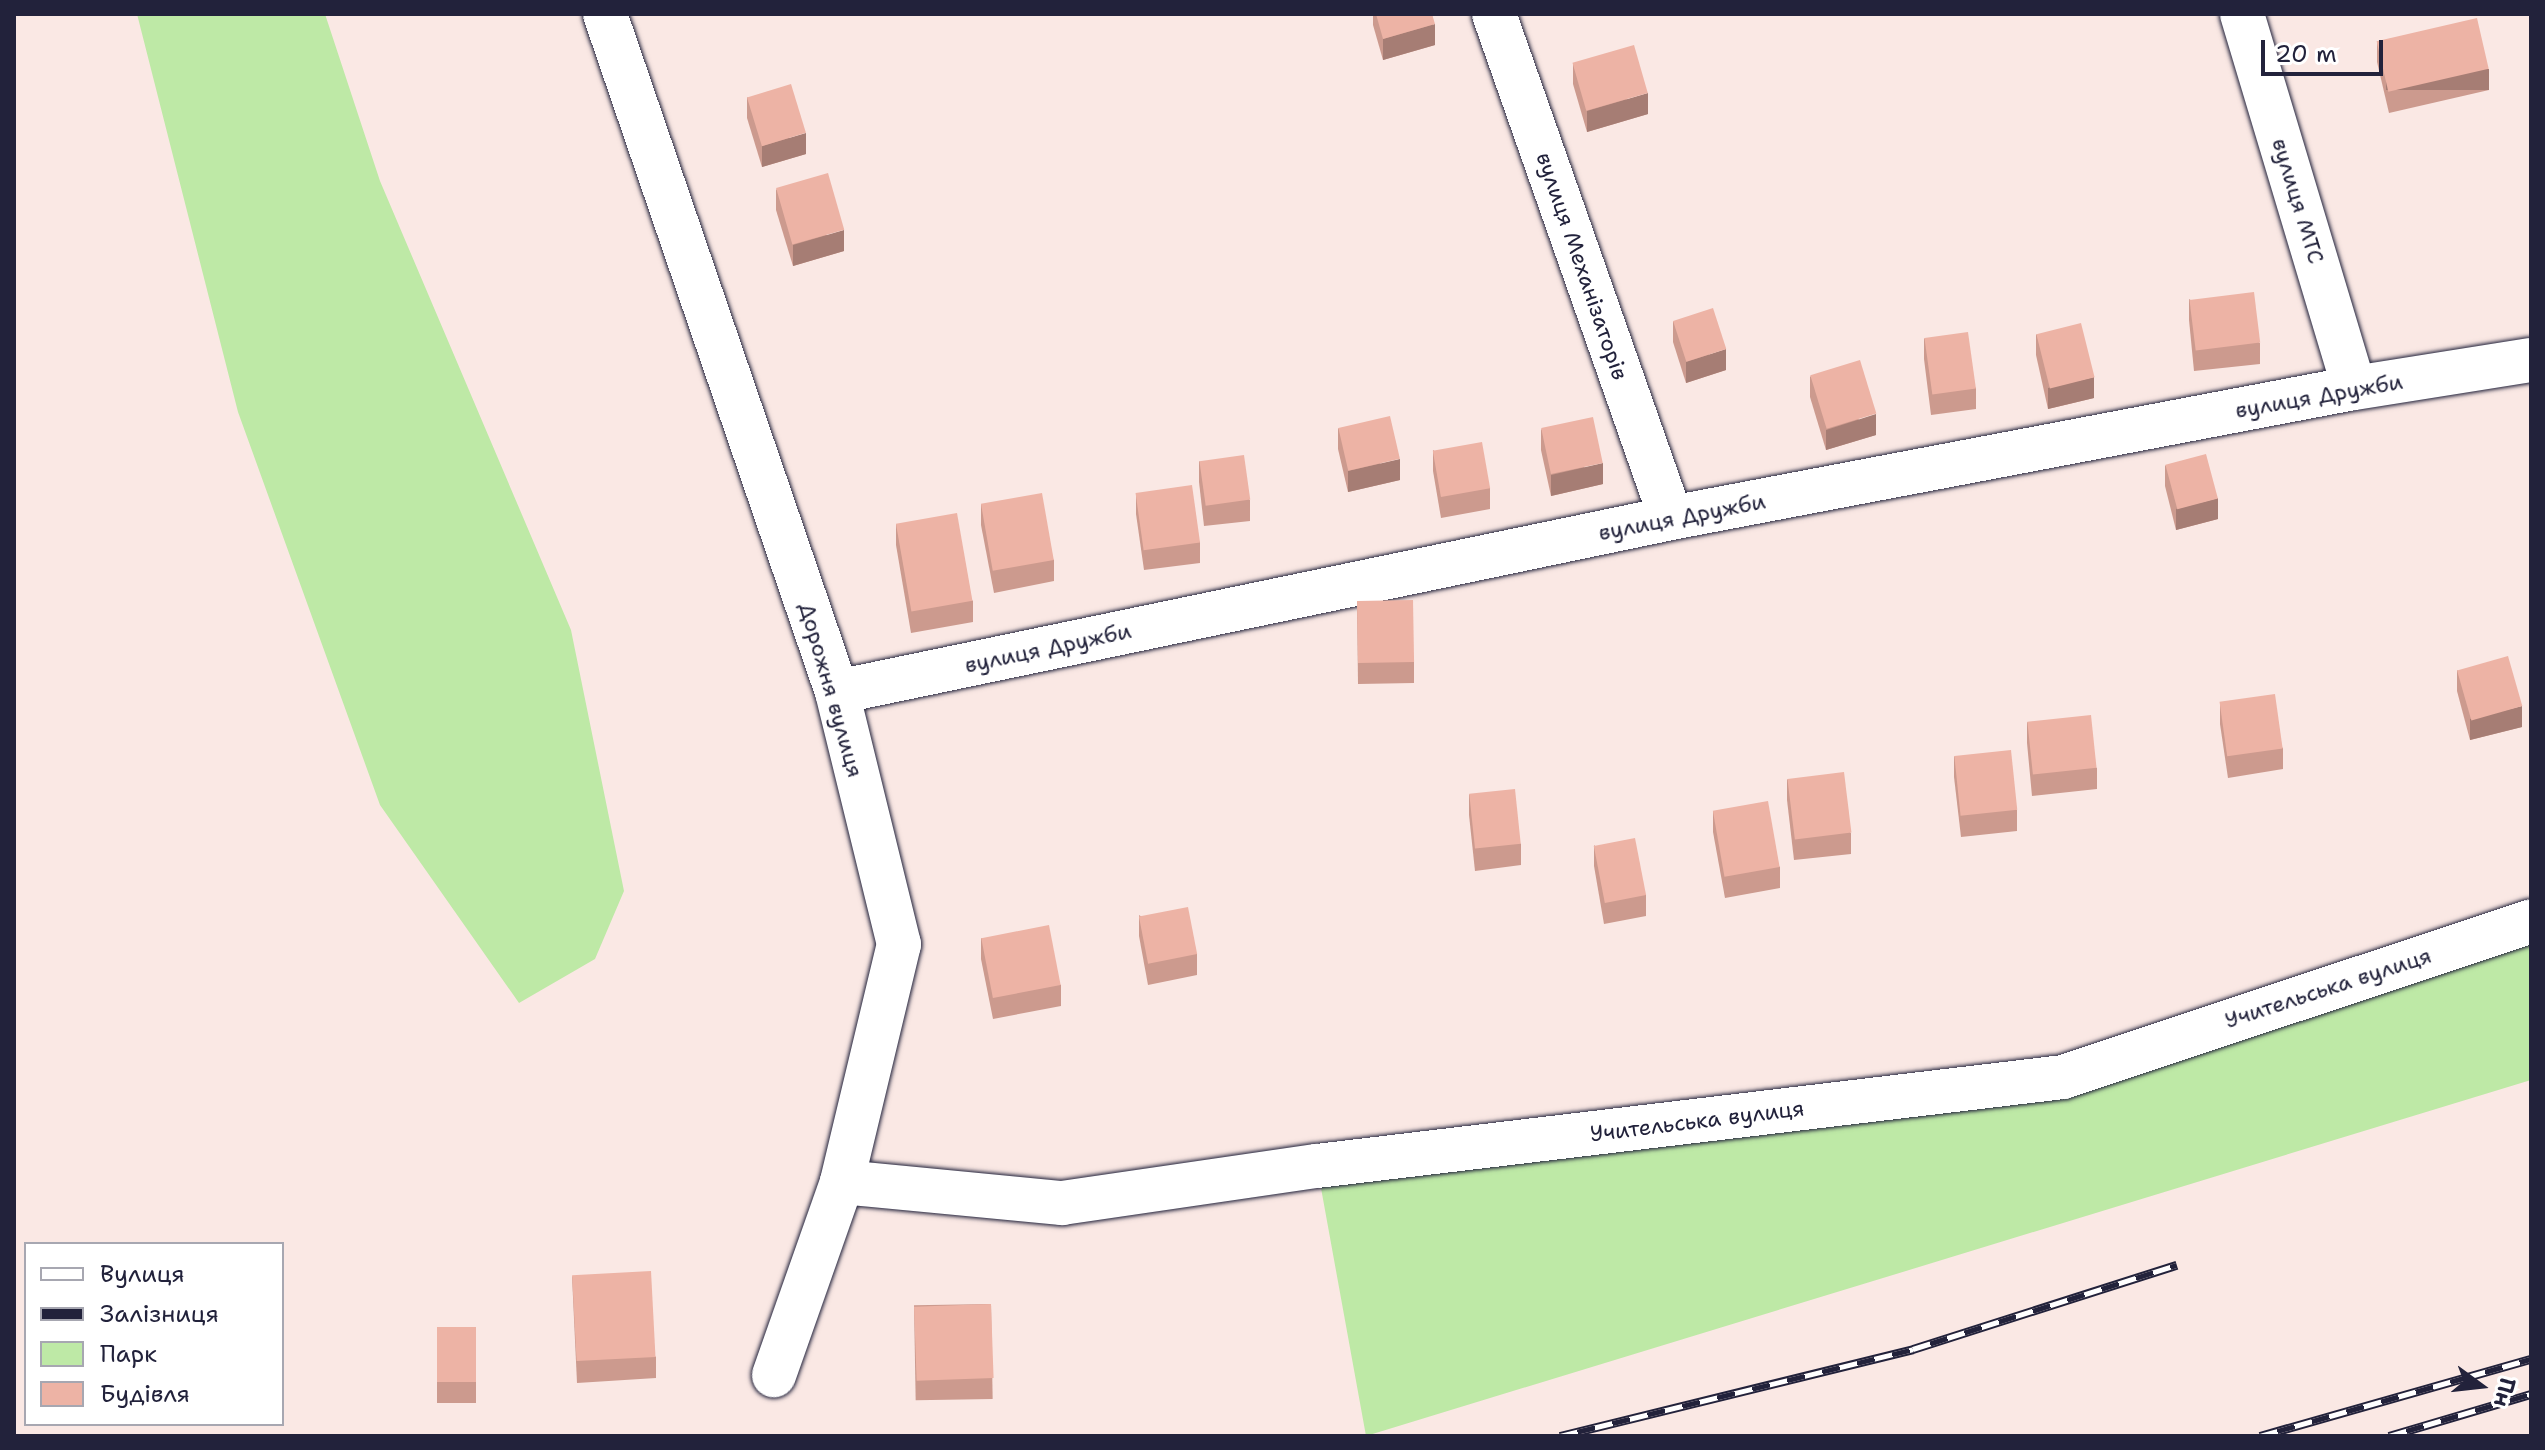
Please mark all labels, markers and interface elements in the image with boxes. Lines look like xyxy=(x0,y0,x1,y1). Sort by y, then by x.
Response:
scale bar xyxy=(2265,24,2387,74)
text: 20 m xyxy=(2275,38,2337,70)
street label: вулиця МТС xyxy=(2266,135,2330,267)
street label: вулиця Механізаторів xyxy=(1531,149,1633,383)
street label: вулиця Дружби xyxy=(2233,368,2405,424)
street label: вулиця Дружби xyxy=(1596,488,1768,546)
street label: Дорожня вулиця xyxy=(793,600,869,780)
street label: вулиця Дружби xyxy=(962,617,1134,679)
street label: Учительська вулиця xyxy=(2221,942,2435,1034)
street label: Учительська вулиця xyxy=(1588,1095,1806,1147)
legend xyxy=(24,1242,284,1426)
text: Вулиця xyxy=(100,1258,185,1290)
text: Залізниця xyxy=(100,1298,219,1330)
text: Парк xyxy=(100,1338,157,1370)
north arrow xyxy=(2441,1346,2521,1426)
text: Пн xyxy=(2487,1375,2522,1410)
text: Будівля xyxy=(100,1378,190,1410)

